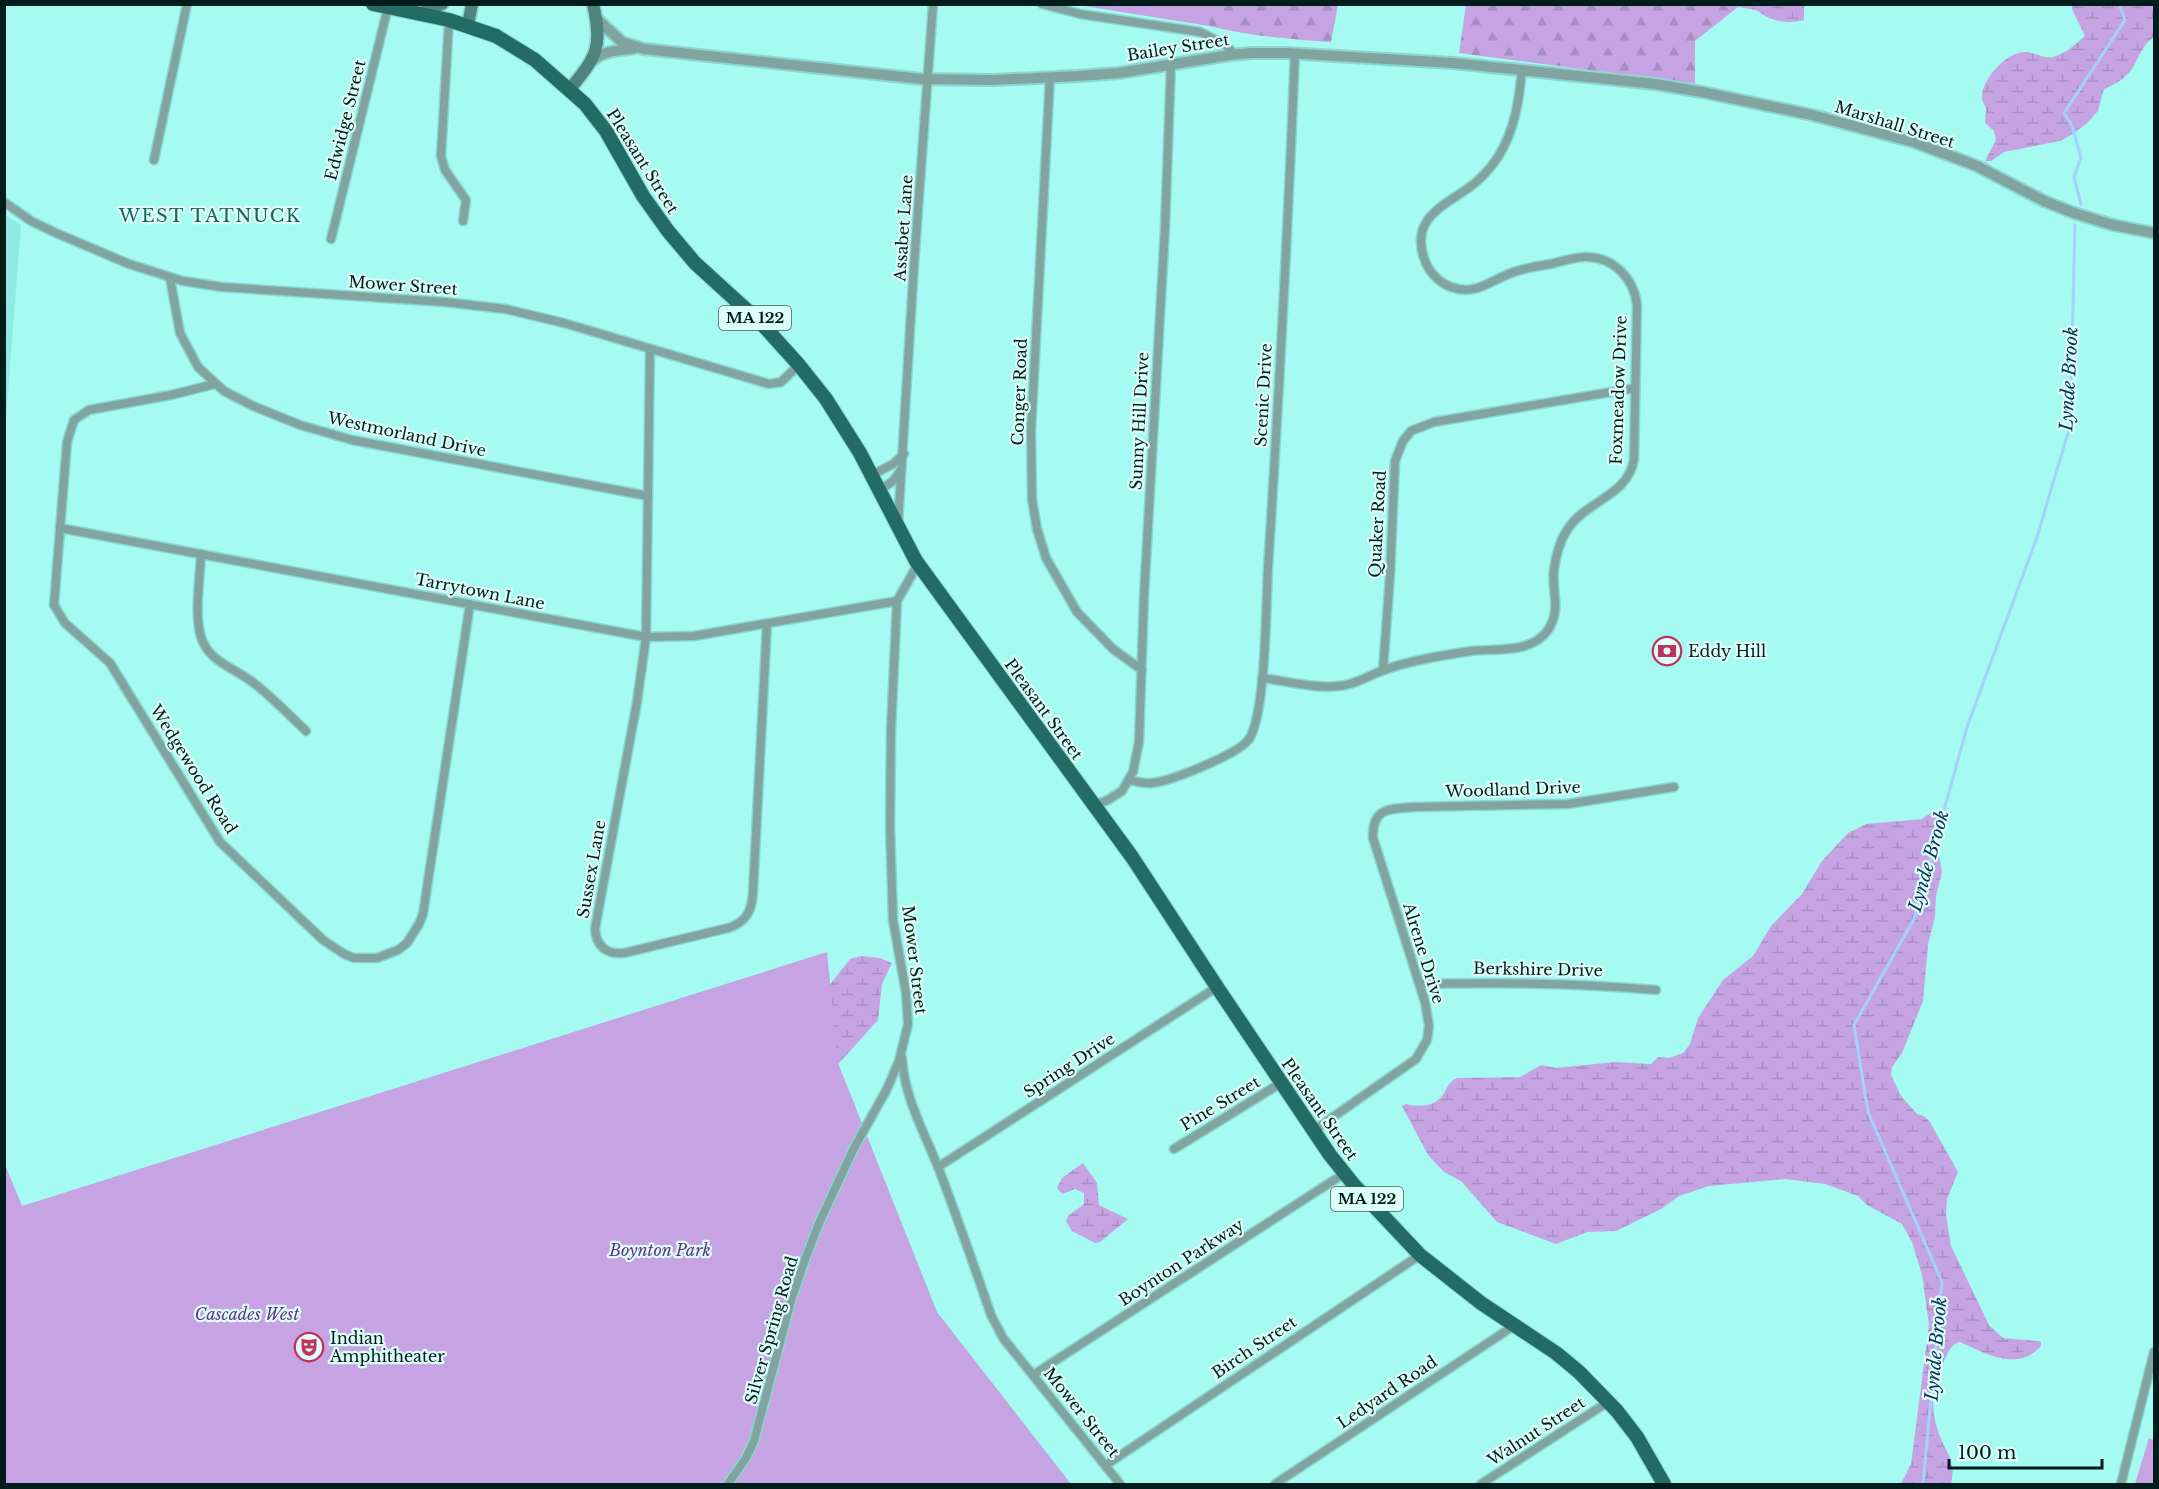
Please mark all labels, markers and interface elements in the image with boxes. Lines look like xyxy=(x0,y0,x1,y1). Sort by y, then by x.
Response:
street label: Bailey Street xyxy=(1125,29,1231,65)
street label: Edwidge Street xyxy=(320,58,370,182)
street label: Marshall Street xyxy=(1833,96,1957,152)
street label: Pleasant Street xyxy=(603,105,683,217)
street label: Assabet Lane xyxy=(889,174,917,283)
district label: WEST TATNUCK xyxy=(118,205,301,227)
street label: Mower Street xyxy=(348,271,458,299)
road number: MA 122 xyxy=(719,306,791,330)
street label: Foxmeadow Drive xyxy=(1605,315,1631,465)
water label: Lynde Brook xyxy=(2055,326,2083,433)
street label: Conger Road xyxy=(1007,338,1031,446)
street label: Scenic Drive xyxy=(1250,343,1276,447)
street label: Sunny Hill Drive xyxy=(1125,352,1153,490)
street label: Westmorland Drive xyxy=(325,407,488,461)
street label: Quaker Road xyxy=(1364,470,1390,578)
street label: Tarrytown Lane xyxy=(413,569,547,613)
bank icon: Eddy Hill xyxy=(1651,635,1683,667)
place label: Eddy Hill xyxy=(1688,641,1766,661)
street label: Pleasant Street xyxy=(1001,655,1087,763)
street label: Wedgewood Road xyxy=(146,700,242,837)
street label: Woodland Drive xyxy=(1444,777,1581,801)
water label: Lynde Brook xyxy=(1904,808,1954,915)
street label: Sussex Lane xyxy=(573,818,609,920)
street label: Alrene Drive xyxy=(1399,899,1449,1006)
street label: Mower Street xyxy=(898,904,932,1016)
street label: Berkshire Drive xyxy=(1473,958,1603,980)
street label: Spring Drive xyxy=(1020,1028,1118,1102)
street label: Pleasant Street xyxy=(1277,1054,1363,1164)
street label: Pine Street xyxy=(1177,1071,1263,1135)
road number: MA 122 xyxy=(1331,1187,1403,1211)
street label: Boynton Parkway xyxy=(1115,1214,1248,1310)
park label: Boynton Park xyxy=(608,1240,711,1260)
street label: Silver Spring Road xyxy=(740,1253,802,1406)
water label: Lynde Brook xyxy=(1920,1296,1952,1403)
park label: Cascades West xyxy=(195,1304,299,1324)
street label: Birch Street xyxy=(1208,1311,1300,1383)
place label: Indian Amphitheater xyxy=(329,1328,445,1366)
theatre icon: Indian Amphitheater xyxy=(293,1331,325,1363)
street label: Ledyard Road xyxy=(1333,1351,1441,1433)
street label: Mower Street xyxy=(1040,1363,1124,1461)
street label: Walnut Street xyxy=(1483,1392,1588,1470)
scale bar xyxy=(1949,1432,2102,1470)
text: 100 m xyxy=(1958,1442,2016,1464)

